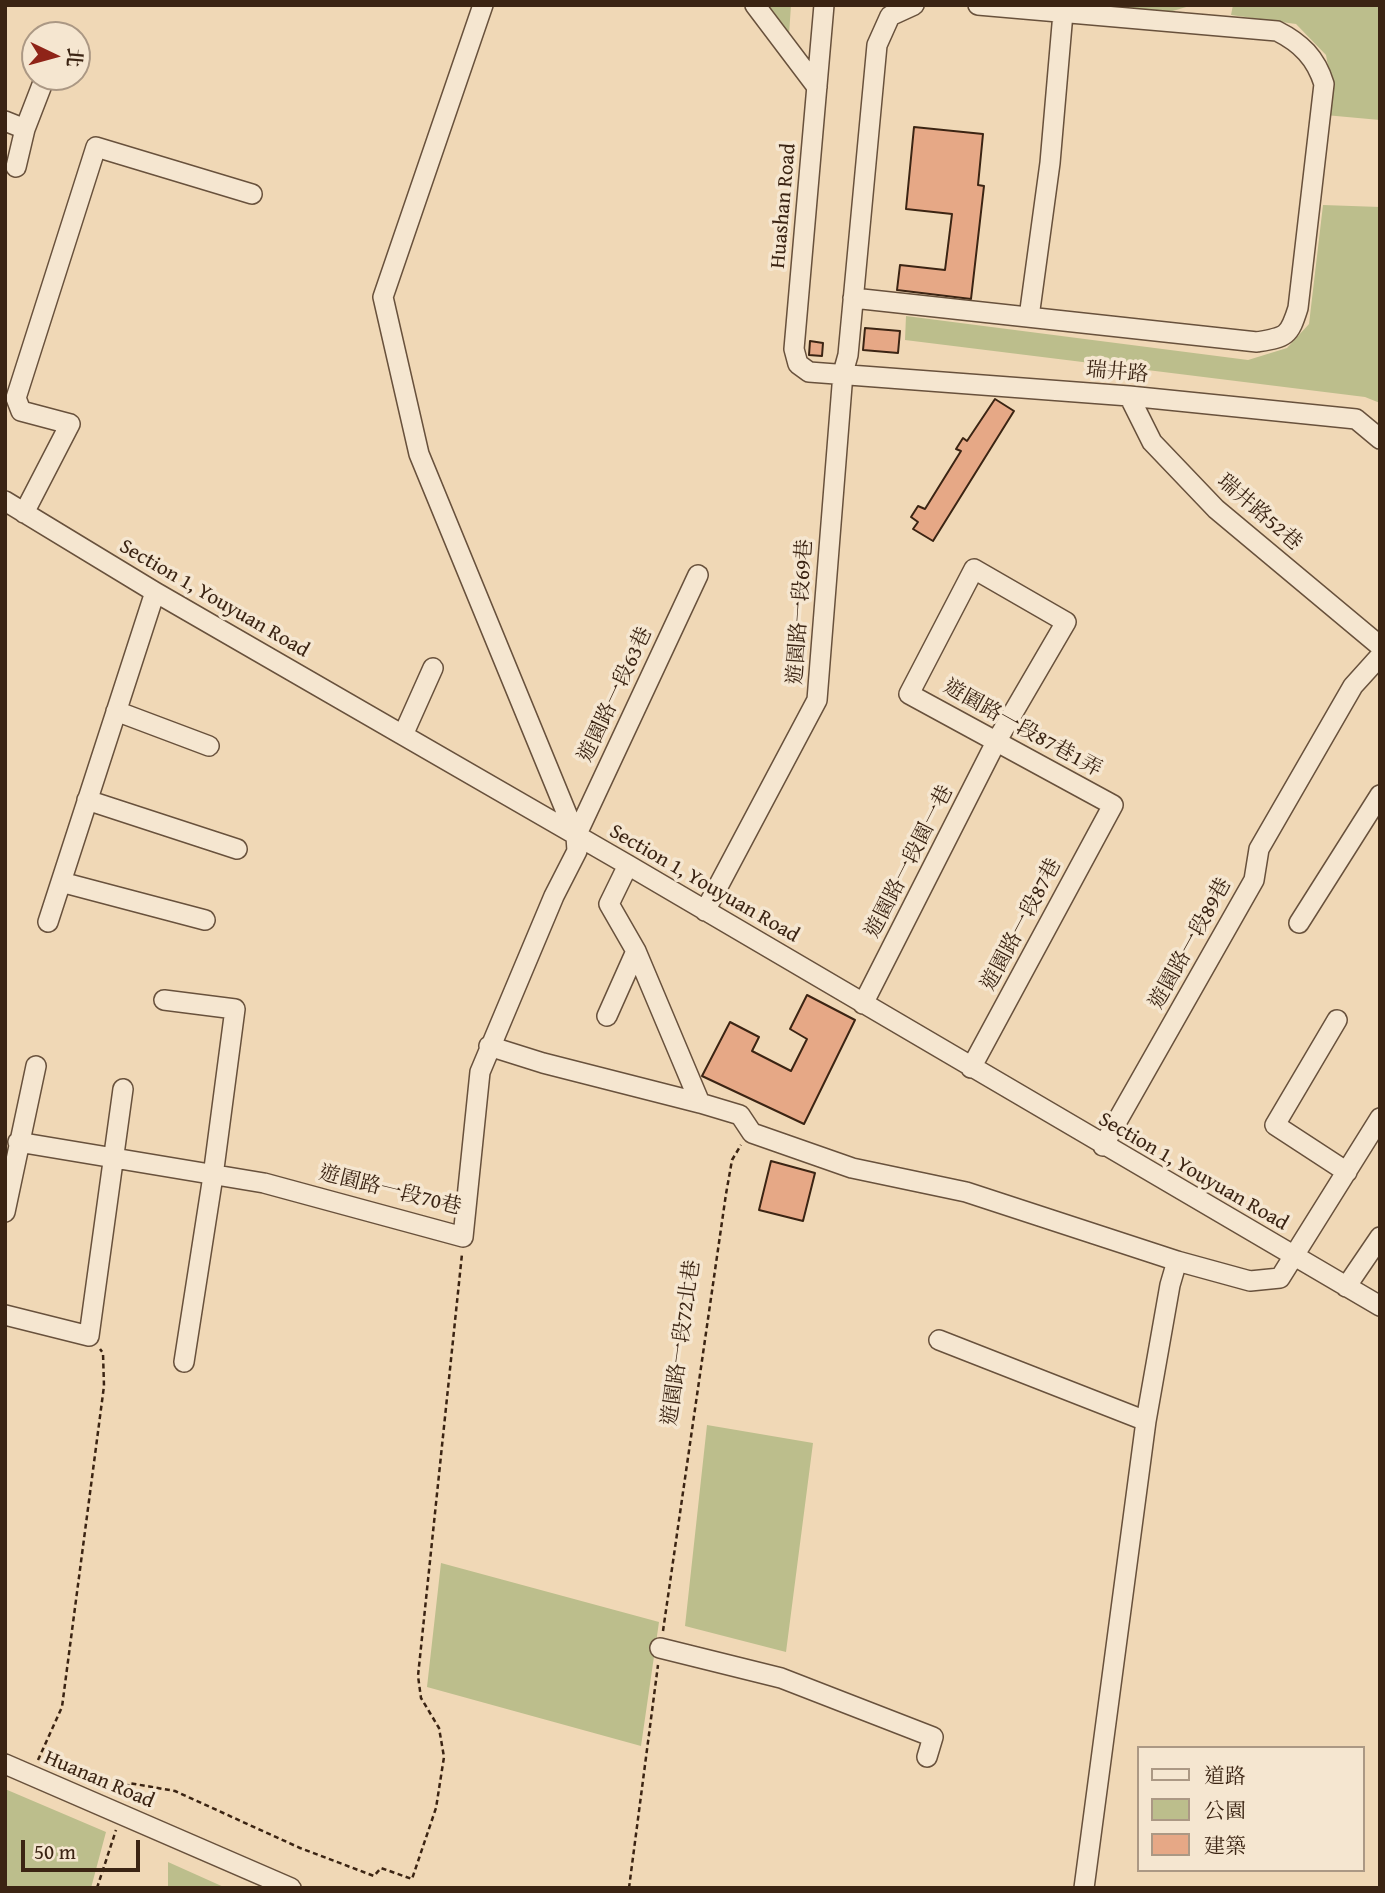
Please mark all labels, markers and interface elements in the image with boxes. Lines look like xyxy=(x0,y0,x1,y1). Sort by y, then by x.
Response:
north arrow xyxy=(21,21,91,91)
text: 北 xyxy=(60,47,90,68)
street label: Huashan Road xyxy=(766,142,802,270)
street label: 瑞井路 xyxy=(1085,358,1149,388)
street label: 瑞井路52巷 xyxy=(1211,469,1307,557)
street label: Section 1, Youyuan Road xyxy=(114,534,314,664)
street label: 遊園路一段69巷 xyxy=(783,538,819,686)
street label: 遊園路一段63巷 xyxy=(574,623,658,767)
street label: 遊園路一段87巷1弄 xyxy=(938,675,1106,783)
street label: 遊園路一段園一巷 xyxy=(861,781,959,943)
street label: Section 1, Youyuan Road xyxy=(604,819,804,949)
street label: 遊園路一段87巷 xyxy=(977,855,1067,995)
street label: 遊園路一段89巷 xyxy=(1145,874,1237,1014)
street label: Section 1, Youyuan Road xyxy=(1093,1107,1293,1237)
street label: 遊園路一段70巷 xyxy=(316,1161,464,1221)
street label: 遊園路一段72北巷 xyxy=(658,1258,706,1428)
street label: Huanan Road xyxy=(40,1745,158,1815)
legend xyxy=(1136,1746,1364,1872)
text: 道路 xyxy=(1204,1760,1246,1791)
text: 公園 xyxy=(1204,1795,1246,1826)
scale bar xyxy=(24,1826,144,1870)
text: 建築 xyxy=(1204,1830,1246,1861)
text: 50 m xyxy=(34,1836,76,1867)

